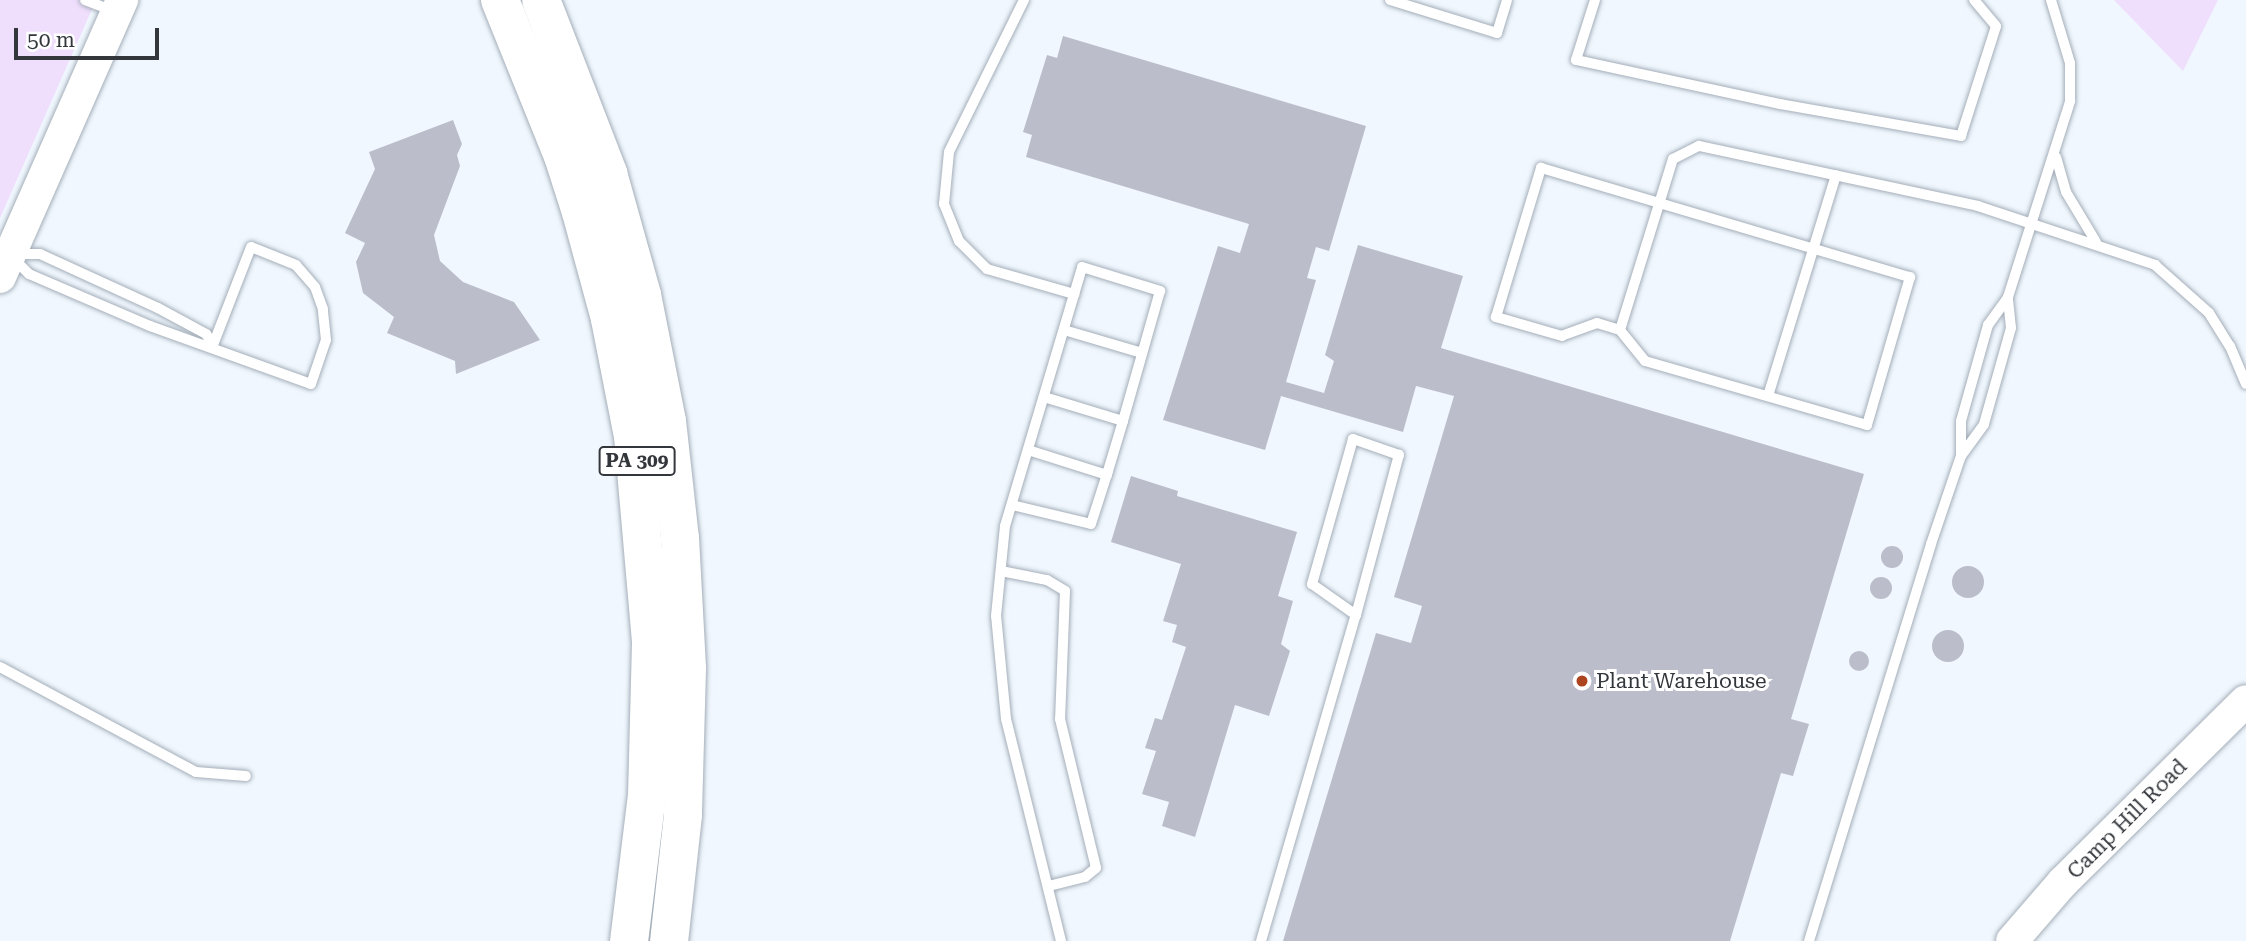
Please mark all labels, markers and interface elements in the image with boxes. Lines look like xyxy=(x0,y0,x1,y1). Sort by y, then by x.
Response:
scale bar xyxy=(18,14,163,58)
text: 50 m xyxy=(27,28,75,52)
road number: PA 309 xyxy=(598,446,676,476)
place label: Plant Warehouse xyxy=(1596,668,1766,694)
marker: Plant Warehouse xyxy=(1574,673,1590,689)
street label: Camp Hill Road xyxy=(2062,754,2192,884)

